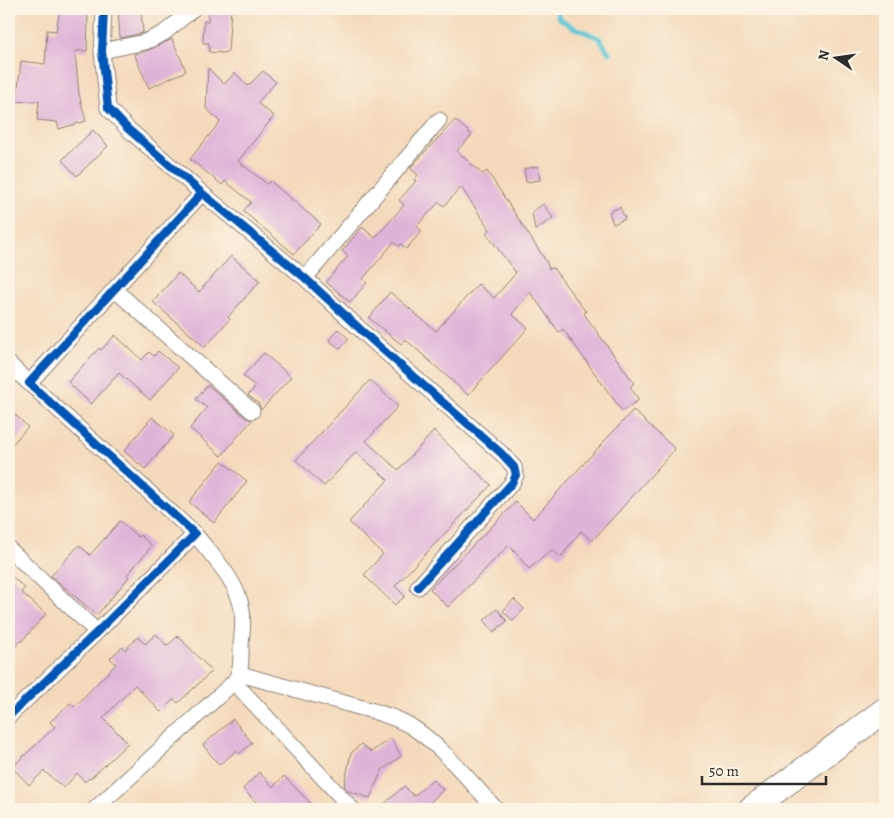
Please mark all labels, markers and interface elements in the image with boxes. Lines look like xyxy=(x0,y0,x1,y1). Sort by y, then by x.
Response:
north arrow xyxy=(812,32,862,82)
text: N xyxy=(813,48,834,62)
scale bar xyxy=(702,753,825,785)
text: 50 m xyxy=(709,761,739,781)

